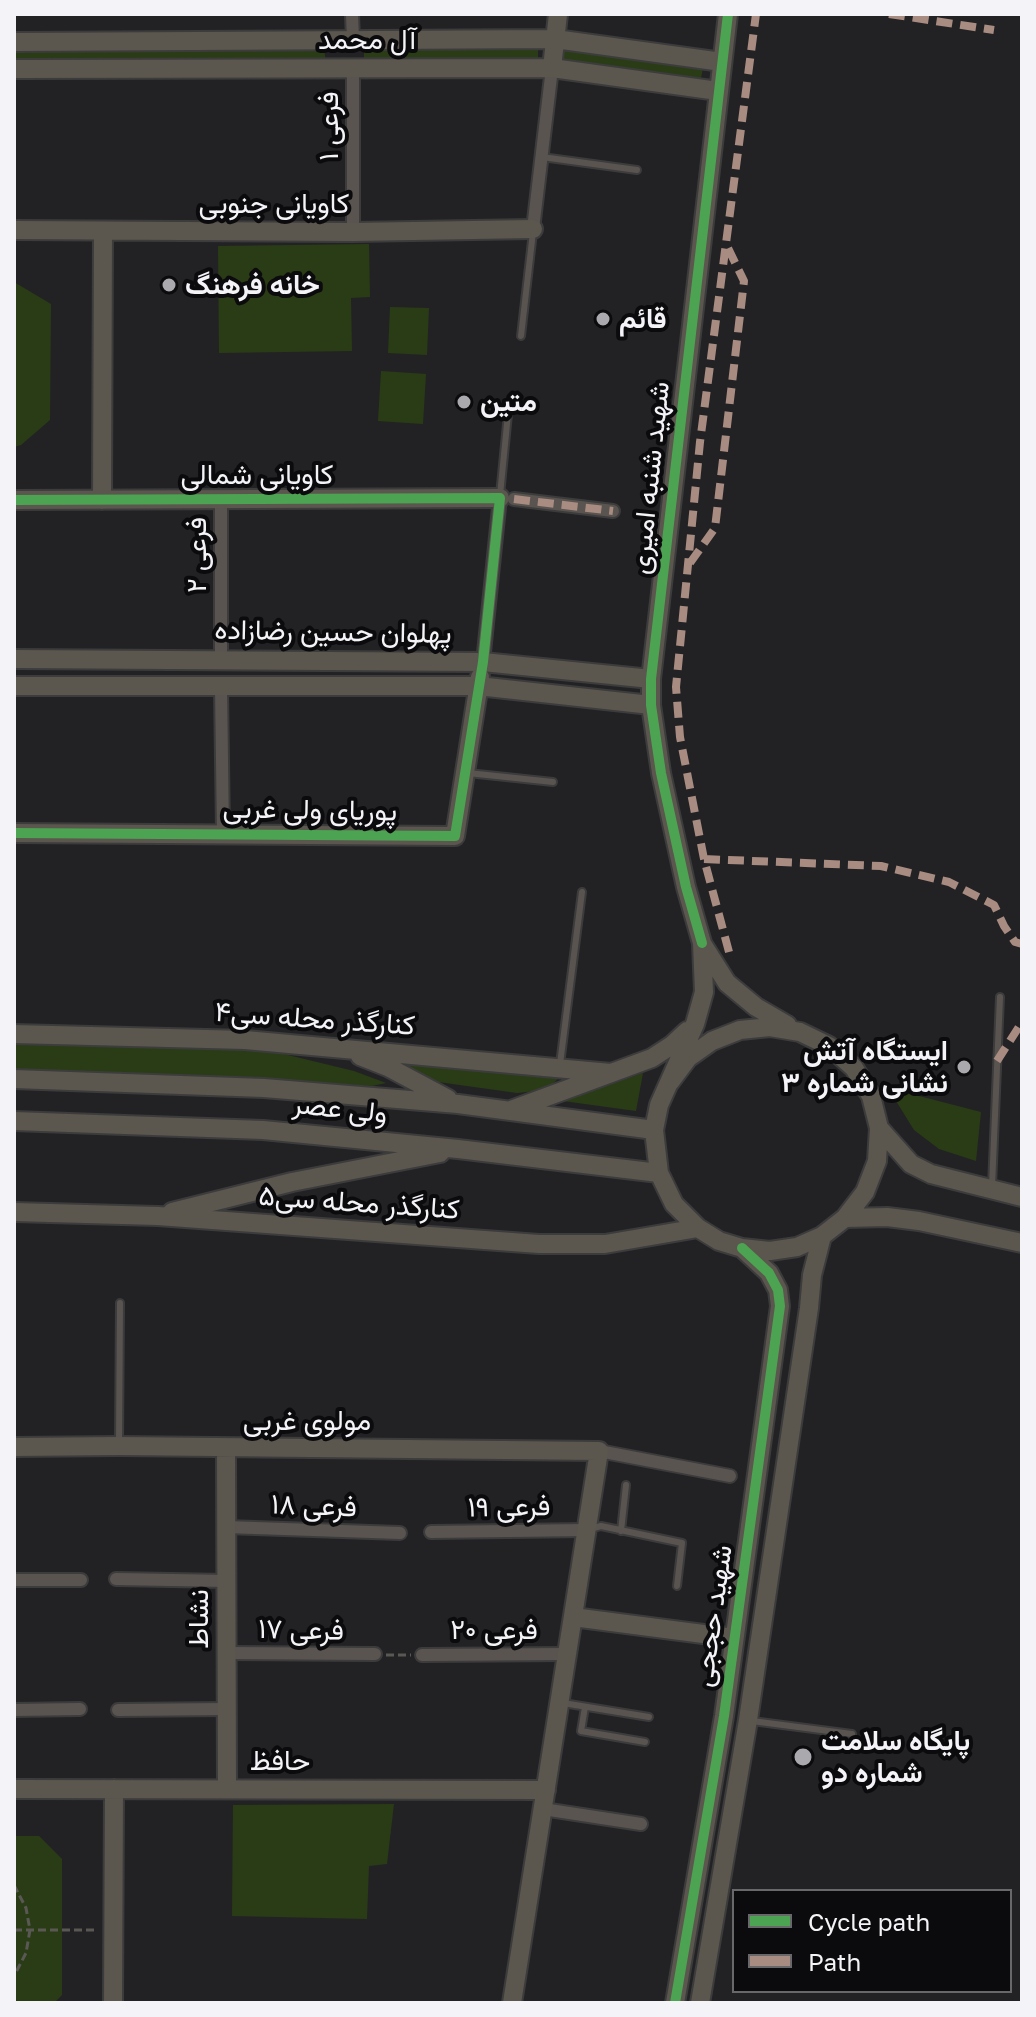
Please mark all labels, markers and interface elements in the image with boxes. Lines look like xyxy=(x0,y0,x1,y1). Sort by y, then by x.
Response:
street label: آل محمد xyxy=(318,23,416,57)
street label: فرعی ۱ xyxy=(312,91,346,161)
street label: کاویانی جنوبی xyxy=(198,187,350,221)
place label: خانه فرهنگ xyxy=(185,268,320,302)
marker: خانه فرهنگ xyxy=(160,276,178,294)
place label: قائم xyxy=(619,302,667,336)
marker: قائم xyxy=(594,310,612,328)
street label: شهید شنبه امیری xyxy=(623,380,677,576)
place label: متین xyxy=(480,385,537,419)
marker: متین xyxy=(455,393,473,411)
street label: کاویانی شمالی xyxy=(180,458,334,492)
street label: فرعی ۲ xyxy=(180,517,214,593)
street label: پهلوان حسین رضازاده xyxy=(214,613,452,651)
street label: پوریای ولی غربی xyxy=(222,792,398,828)
street label: کنارگذر محله سی۴ xyxy=(214,995,416,1043)
place label: ایستگاه آتش نشانی شماره ۳ xyxy=(781,1034,948,1100)
marker: ایستگاه آتش نشانی شماره ۳ xyxy=(955,1058,973,1076)
street label: ولی عصر xyxy=(291,1087,389,1131)
street label: کنارگذر محله سی۵ xyxy=(257,1179,461,1227)
street label: مولوی غربی xyxy=(243,1404,371,1438)
street label: فرعی ۱۸ xyxy=(271,1488,357,1524)
street label: فرعی ۱۹ xyxy=(467,1489,551,1525)
street label: شهید حججی xyxy=(686,1543,740,1689)
street label: نشاط xyxy=(182,1589,216,1649)
street label: فرعی ۱۷ xyxy=(258,1612,344,1648)
street label: فرعی ۲۰ xyxy=(450,1613,538,1647)
place label: پایگاه سلامت شماره دو xyxy=(821,1724,970,1790)
street label: حافظ xyxy=(250,1744,310,1778)
marker: پایگاه سلامت شماره دو xyxy=(792,1746,814,1768)
legend xyxy=(732,1889,1012,1993)
text: Cycle path xyxy=(808,1907,930,1936)
text: Path xyxy=(808,1947,861,1976)

